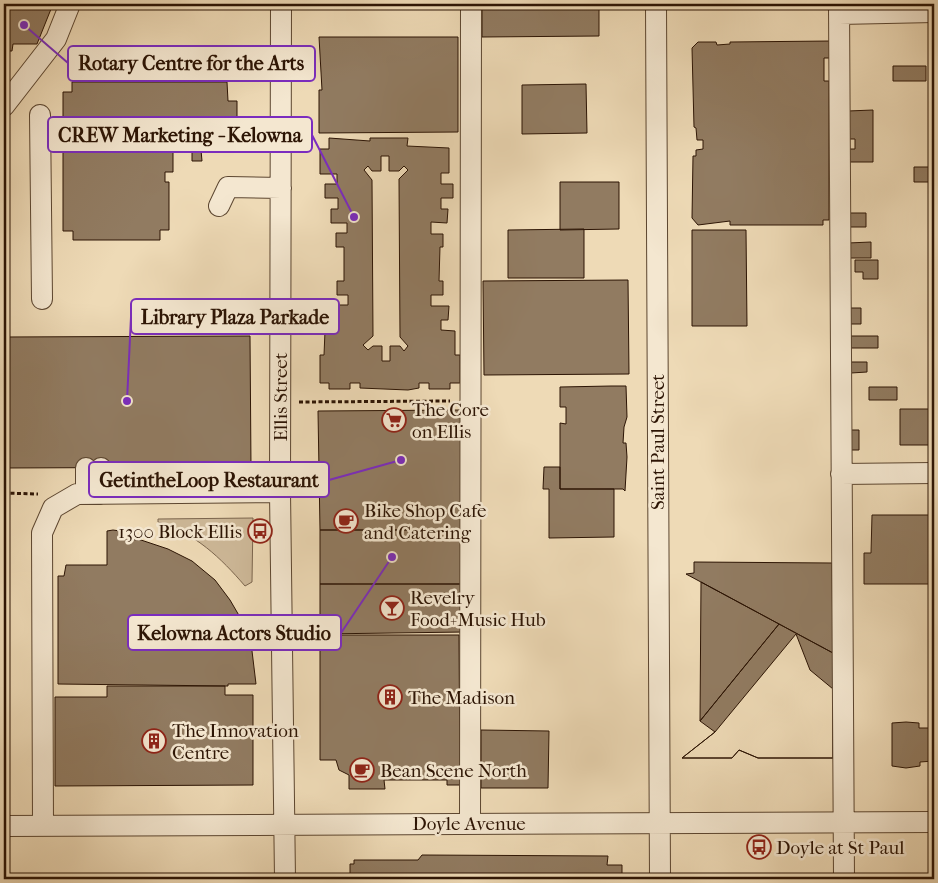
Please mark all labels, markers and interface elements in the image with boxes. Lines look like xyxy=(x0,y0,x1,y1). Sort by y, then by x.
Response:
callout: Rotary Centre for the Arts xyxy=(68,46,315,81)
text: Rotary Centre for the Arts xyxy=(78,52,305,75)
callout: CREW Marketing - Kelowna xyxy=(48,117,312,152)
text: CREW Marketing - Kelowna xyxy=(58,124,303,147)
callout: Library Plaza Parkade xyxy=(131,299,339,334)
text: Library Plaza Parkade xyxy=(141,306,329,329)
street label: Ellis Street xyxy=(270,352,292,441)
street label: Saint Paul Street xyxy=(647,374,669,510)
place label: The Core on Ellis xyxy=(412,399,489,443)
supermarket icon: The Core on Ellis xyxy=(381,407,407,433)
callout: GetintheLoop Restaurant xyxy=(89,462,329,497)
text: GetintheLoop Restaurant xyxy=(99,469,320,492)
place label: Bike Shop Cafe and Catering xyxy=(364,500,486,544)
cafe icon: Bike Shop Cafe and Catering xyxy=(333,508,359,534)
bus stop icon: 1300 Block Ellis xyxy=(247,518,273,544)
place label: 1300 Block Ellis xyxy=(118,521,242,543)
place label: Revelry Food+Music Hub xyxy=(410,587,546,631)
bar icon: Revelry Food+Music Hub xyxy=(379,595,405,621)
callout: Kelowna Actors Studio xyxy=(128,615,341,650)
text: Kelowna Actors Studio xyxy=(137,622,331,645)
building icon: The Madison xyxy=(377,684,403,710)
place label: The Madison xyxy=(408,687,515,709)
place label: The Innovation Centre xyxy=(172,720,299,764)
building icon: The Innovation Centre xyxy=(141,728,167,754)
cafe icon: Bean Scene North xyxy=(349,757,375,783)
place label: Bean Scene North xyxy=(380,760,527,782)
street label: Doyle Avenue xyxy=(412,813,526,835)
bus stop icon: Doyle at St Paul xyxy=(746,834,772,860)
place label: Doyle at St Paul xyxy=(776,837,905,859)

